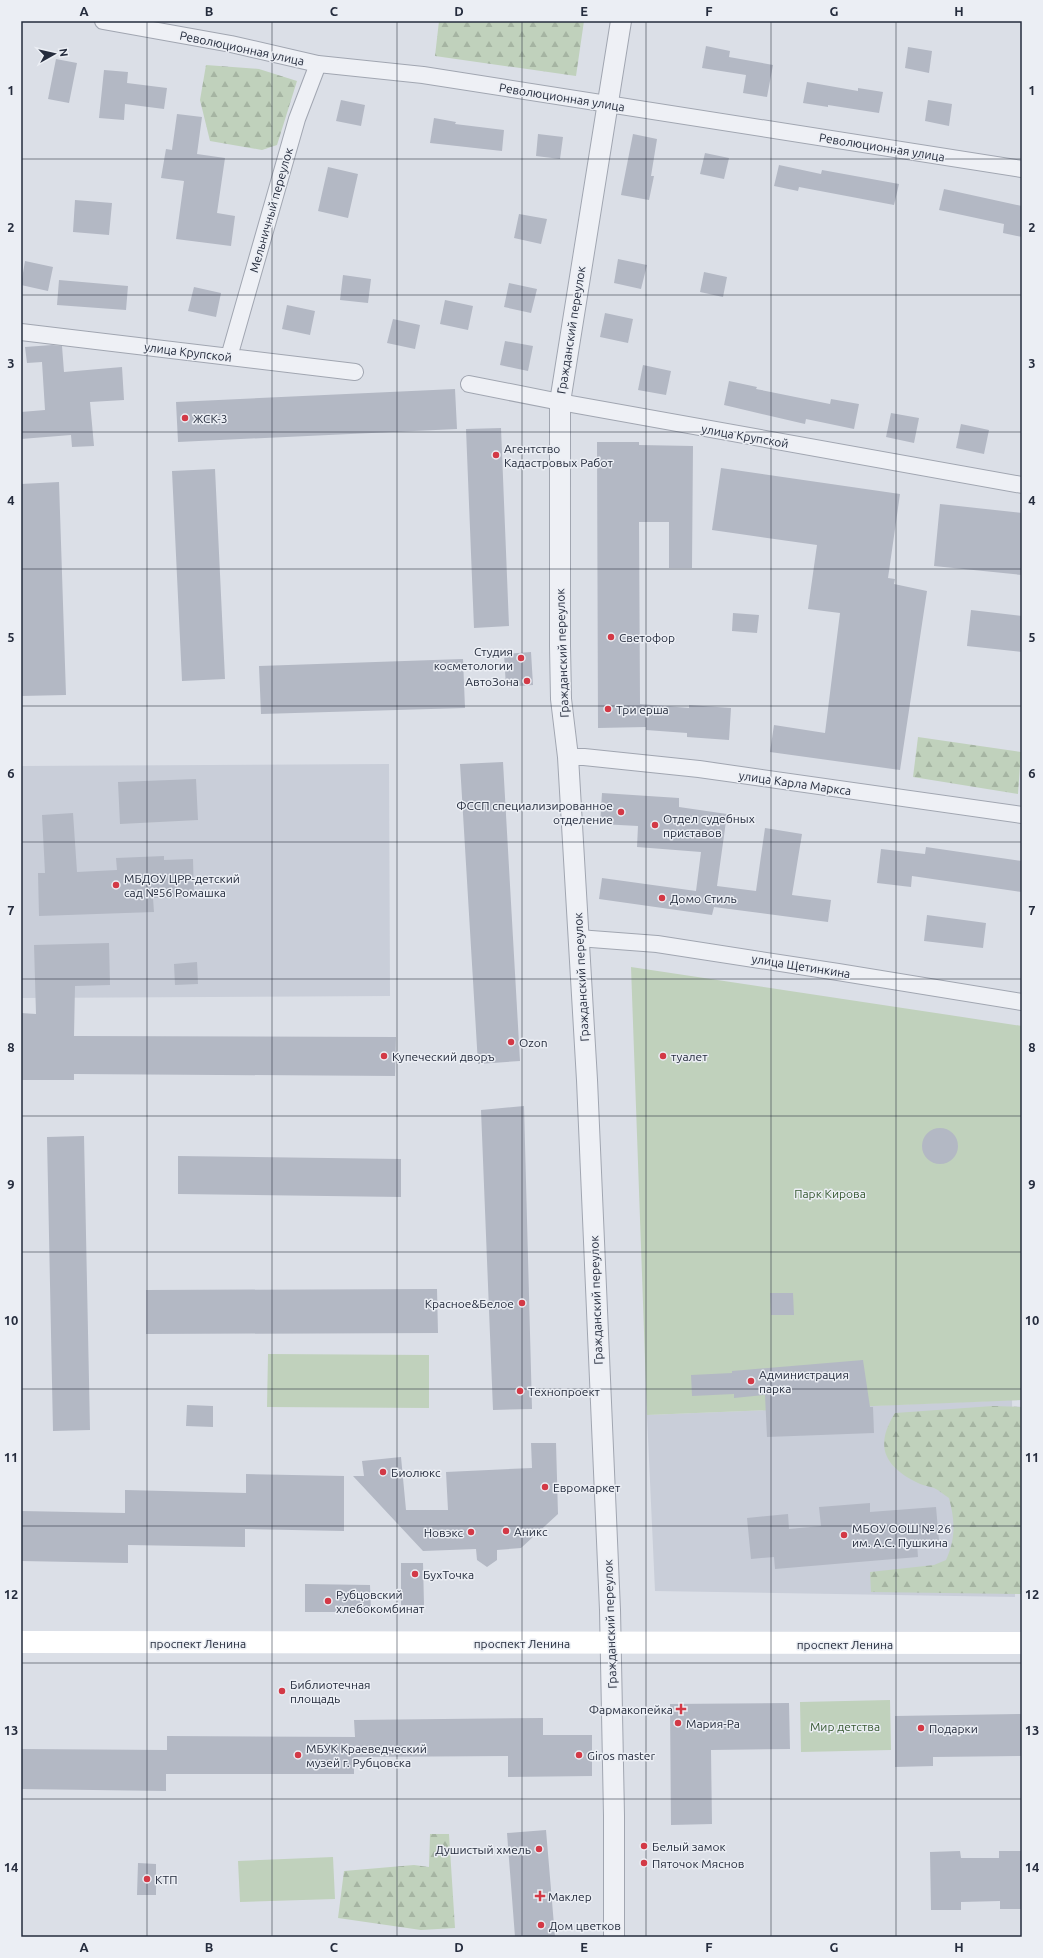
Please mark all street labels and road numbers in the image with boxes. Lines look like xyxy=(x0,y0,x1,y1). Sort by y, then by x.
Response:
street label: Революционная улица xyxy=(178,28,306,68)
street label: Революционная улица xyxy=(498,81,626,113)
street label: Революционная улица xyxy=(818,131,946,163)
street label: Мельничный переулок xyxy=(247,146,295,274)
street label: Гражданский переулок xyxy=(554,265,588,395)
street label: улица Крупской xyxy=(143,340,233,364)
street label: улица Крупской xyxy=(700,422,790,450)
street label: Гражданский переулок xyxy=(553,588,571,718)
street label: улица Карла Маркса xyxy=(738,769,852,797)
street label: Гражданский переулок xyxy=(571,912,591,1042)
street label: улица Щетинкина xyxy=(751,952,851,980)
street label: Гражданский переулок xyxy=(587,1235,605,1365)
street label: Гражданский переулок xyxy=(601,1559,619,1689)
street label: проспект Ленина xyxy=(150,1637,246,1650)
street label: проспект Ленина xyxy=(474,1637,570,1650)
street label: проспект Ленина xyxy=(797,1638,893,1651)

